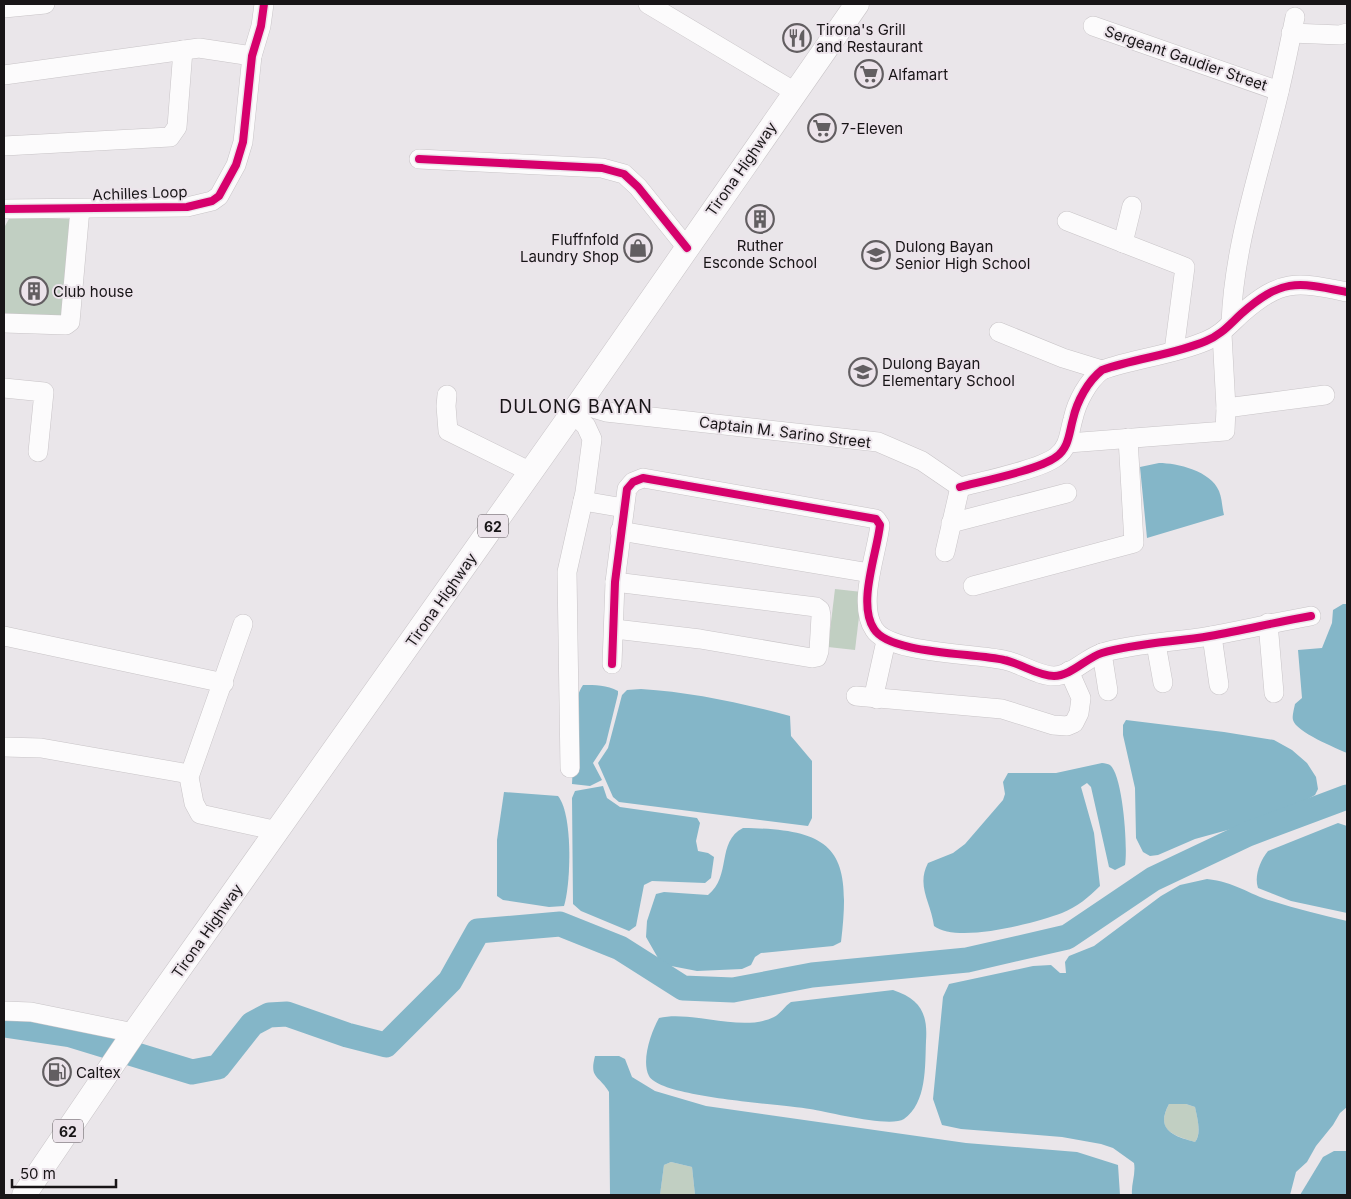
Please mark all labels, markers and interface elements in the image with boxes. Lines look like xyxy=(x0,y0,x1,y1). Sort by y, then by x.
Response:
place label: Tirona's Grill and Restaurant xyxy=(816,20,923,56)
street label: Sergeant Gaudier Street xyxy=(1102,21,1270,95)
restaurant icon: Tirona's Grill and Restaurant xyxy=(782,23,812,53)
supermarket icon: Alfamart xyxy=(854,59,884,89)
place label: Alfamart xyxy=(888,65,948,84)
supermarket icon: 7-Eleven xyxy=(807,113,837,143)
street label: Tirona Highway xyxy=(701,118,781,220)
place label: 7-Eleven xyxy=(841,119,903,138)
street label: Achilles Loop xyxy=(92,182,188,204)
building icon: Ruther Esconde School xyxy=(745,204,775,234)
place label: Fluffnfold Laundry Shop xyxy=(520,230,619,266)
shop icon: Fluffnfold Laundry Shop xyxy=(623,233,653,263)
place label: Ruther Esconde School xyxy=(703,236,817,272)
place label: Dulong Bayan Senior High School xyxy=(895,237,1030,273)
school or university icon: Dulong Bayan Senior High School xyxy=(861,240,891,270)
building icon: Club house xyxy=(19,276,49,306)
place label: Club house xyxy=(53,282,133,301)
place label: Dulong Bayan Elementary School xyxy=(882,354,1015,390)
school or university icon: Dulong Bayan Elementary School xyxy=(848,357,878,387)
district label: DULONG BAYAN xyxy=(499,396,653,417)
street label: Captain M. Sarino Street xyxy=(698,412,872,452)
road number: 62 xyxy=(478,514,508,538)
street label: Tirona Highway xyxy=(401,549,481,651)
street label: Tirona Highway xyxy=(167,880,247,982)
fuel station icon: Caltex xyxy=(42,1057,72,1087)
place label: Caltex xyxy=(76,1063,121,1082)
road number: 62 xyxy=(53,1120,83,1142)
scale bar xyxy=(12,1156,116,1188)
text: 50 m xyxy=(20,1164,56,1183)

